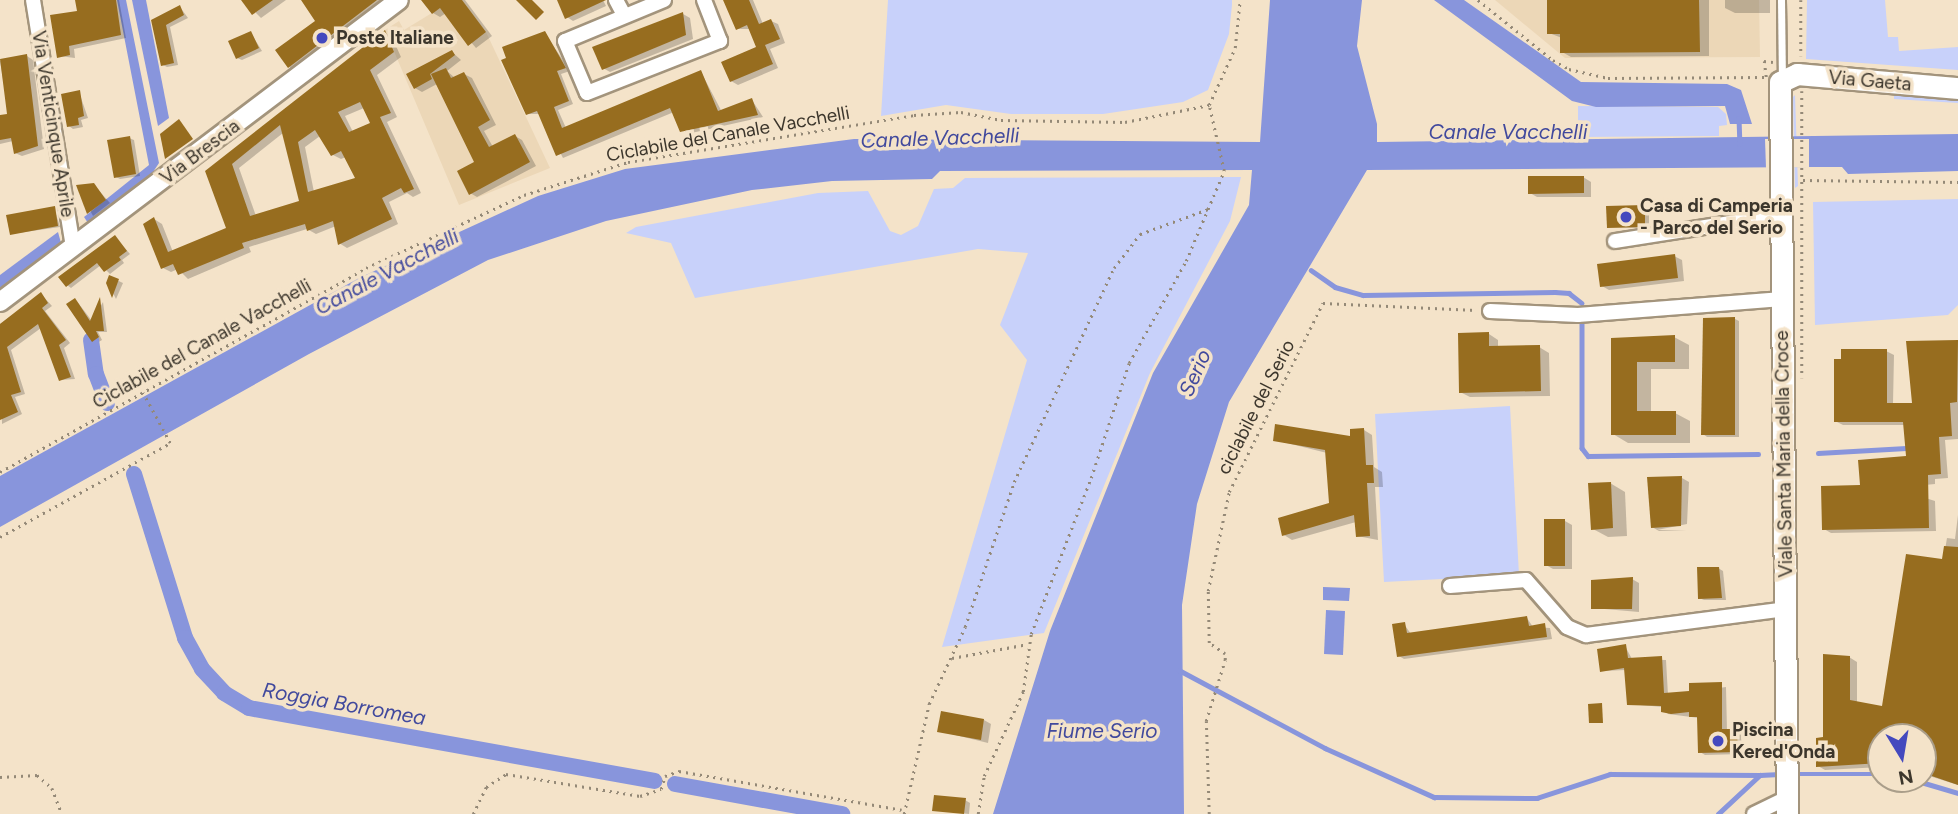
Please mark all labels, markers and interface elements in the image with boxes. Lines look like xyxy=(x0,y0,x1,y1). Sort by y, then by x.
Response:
place label: Poste Italiane xyxy=(336,27,454,49)
street label: Via Venticinque Aprile xyxy=(27,29,79,219)
marker: Poste Italiane xyxy=(314,30,330,46)
street label: Via Gaeta xyxy=(1828,66,1912,96)
street label: Ciclabile del Canale Vacchelli xyxy=(605,101,851,167)
street label: Via Brescia xyxy=(156,115,244,189)
water label: Canale Vacchelli xyxy=(1428,119,1588,145)
water label: Canale Vacchelli xyxy=(860,123,1020,153)
place label: Casa di Camperia - Parco del Serio xyxy=(1640,195,1793,239)
marker: Casa di Camperia - Parco del Serio xyxy=(1618,209,1634,225)
water label: Canale Vacchelli xyxy=(311,224,463,320)
street label: Ciclabile del Canale Vacchelli xyxy=(89,274,315,414)
street label: Viale Santa Maria della Croce xyxy=(1770,330,1798,578)
street label: ciclabile del Serio xyxy=(1212,336,1300,478)
water label: Serio xyxy=(1174,346,1216,400)
water label: Roggia Borromea xyxy=(260,677,428,731)
water label: Fiume Serio xyxy=(1046,718,1158,744)
place label: Piscina Kered'Onda xyxy=(1732,719,1835,763)
north arrow xyxy=(1867,723,1937,793)
marker: Piscina Kered'Onda xyxy=(1710,733,1726,749)
text: N xyxy=(1896,764,1915,790)

